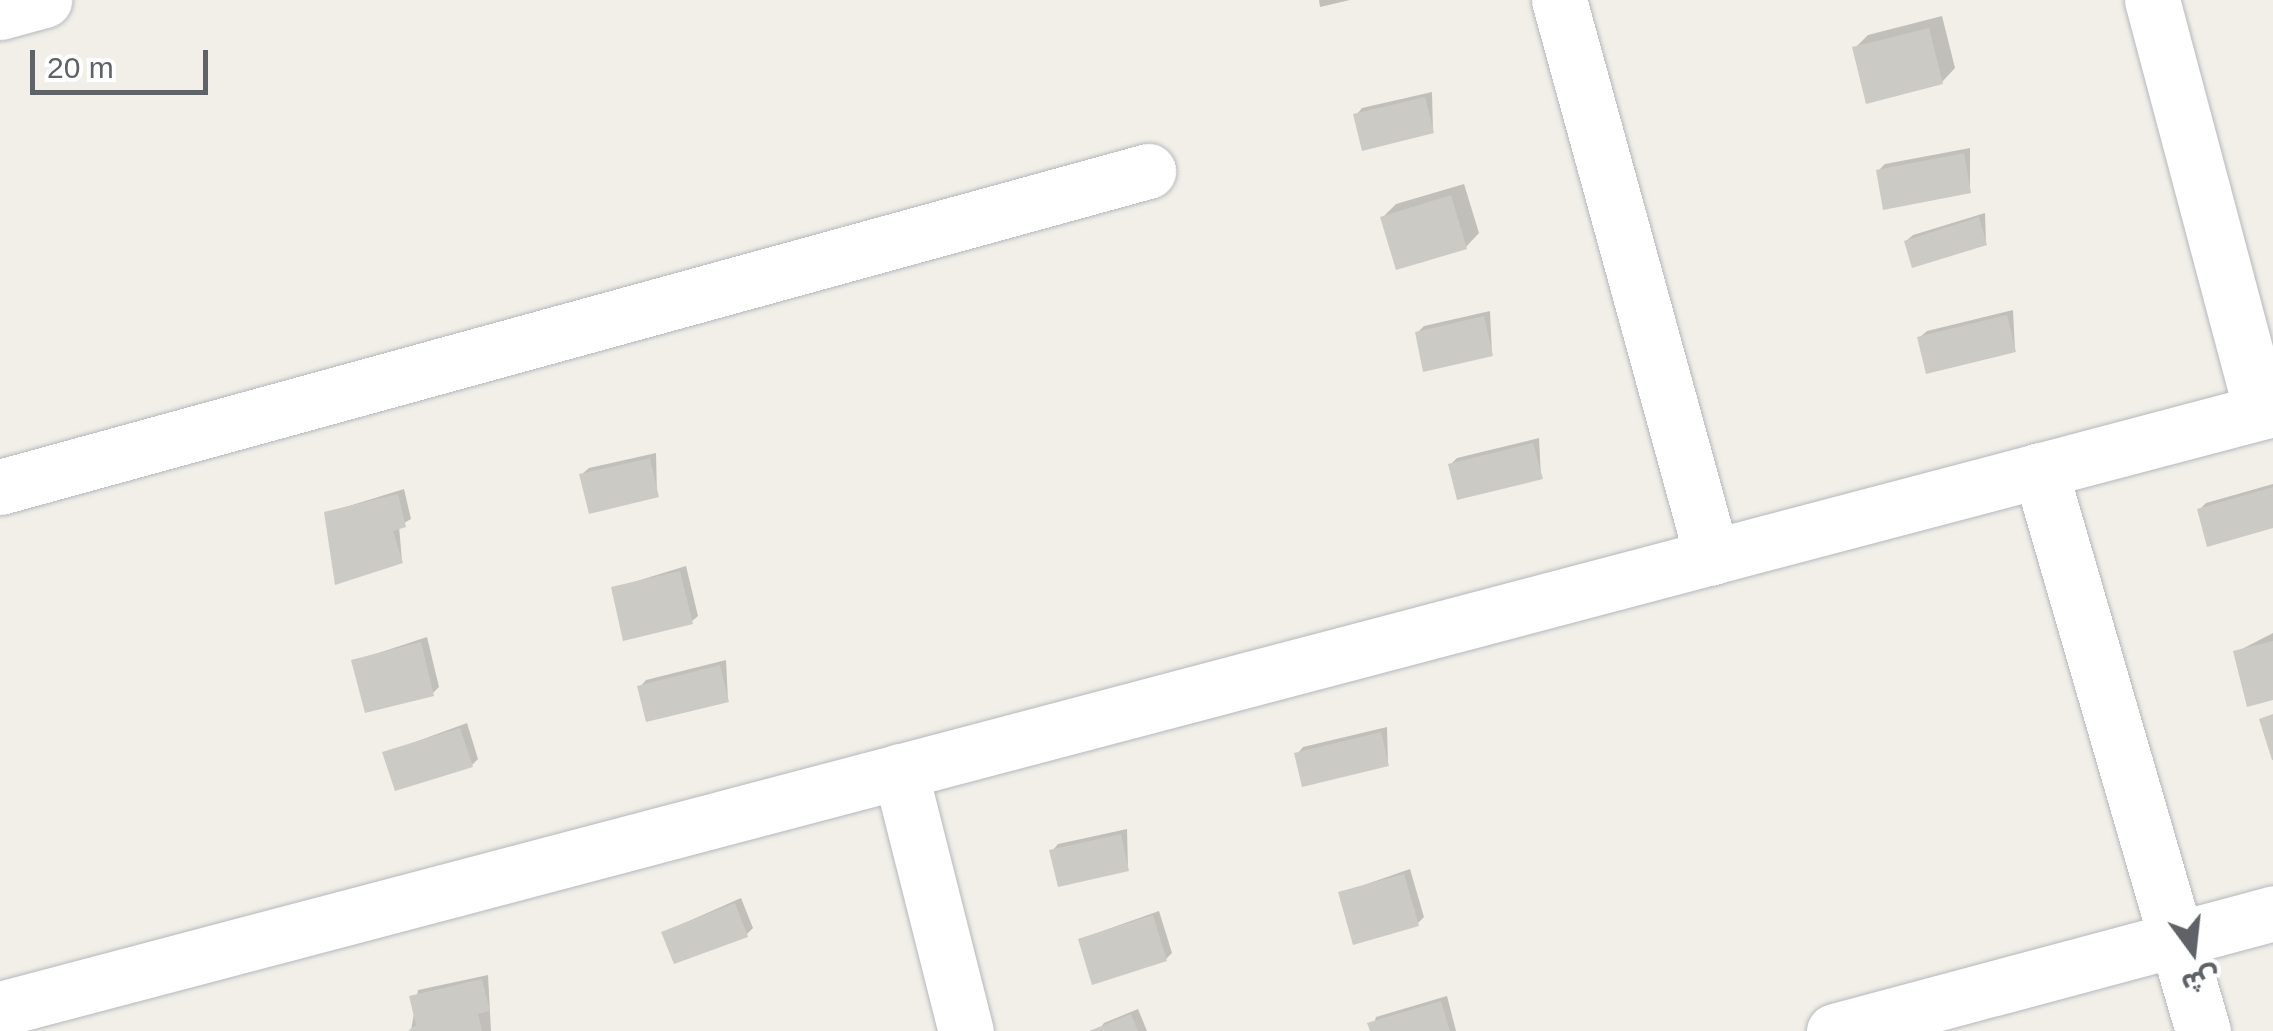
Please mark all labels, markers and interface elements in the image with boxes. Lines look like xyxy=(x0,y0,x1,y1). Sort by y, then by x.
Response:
scale bar xyxy=(35,30,212,92)
text: 20 m xyxy=(47,51,114,84)
north arrow xyxy=(2143,901,2243,1001)
text: ش xyxy=(2178,961,2223,1000)

